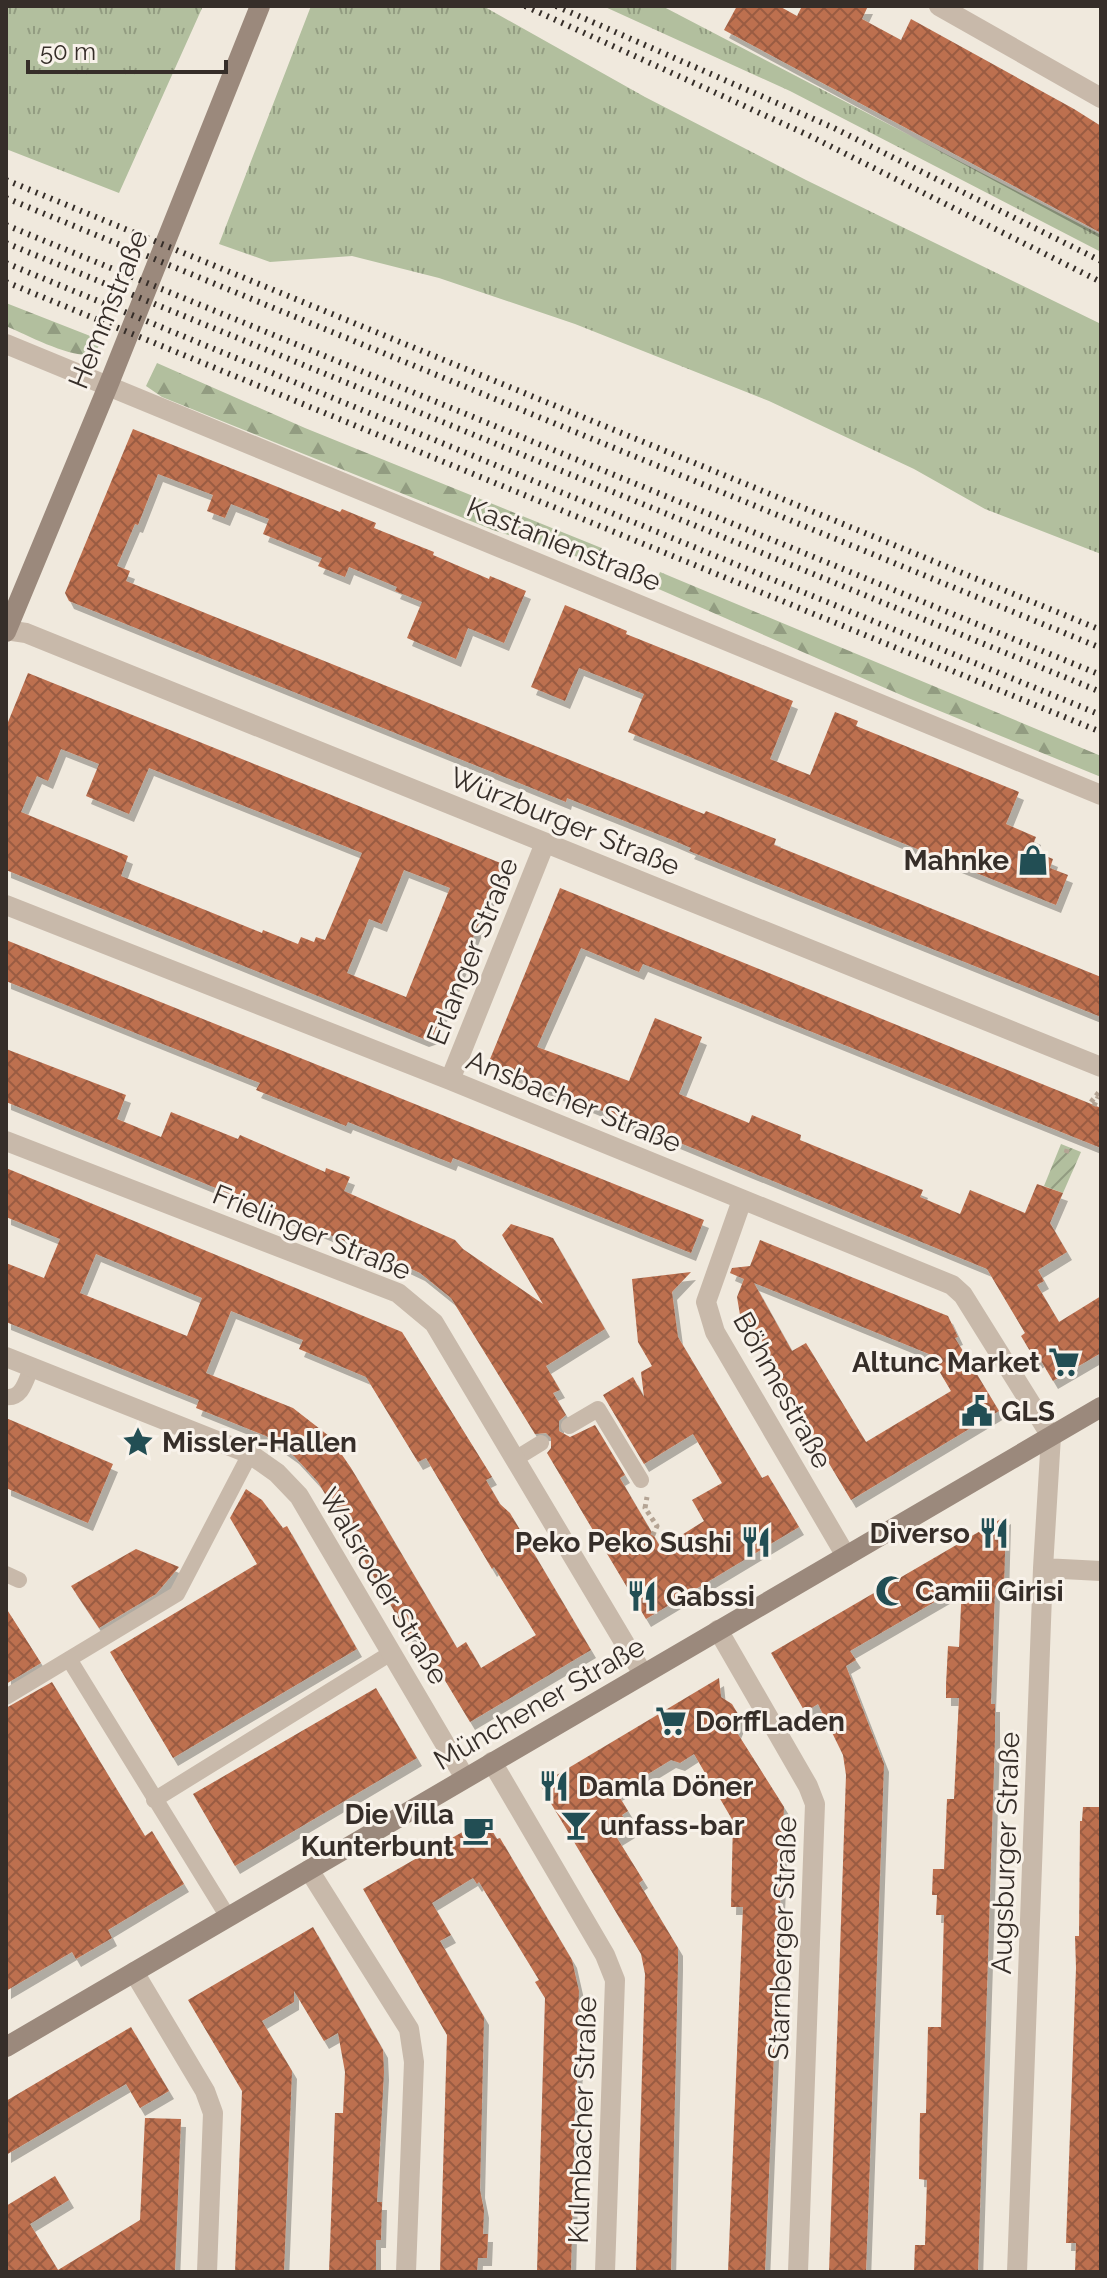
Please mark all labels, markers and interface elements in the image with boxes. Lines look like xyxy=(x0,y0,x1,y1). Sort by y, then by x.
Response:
scale bar xyxy=(28,24,226,74)
text: 50 m xyxy=(40,37,96,66)
street label: Hemmstraße xyxy=(62,225,155,393)
street label: Kastanienstraße xyxy=(462,491,666,598)
street label: Würzburger Straße xyxy=(445,760,685,883)
shop icon: Mahnke xyxy=(1016,843,1050,877)
place label: Mahnke xyxy=(903,844,1009,877)
street label: Erlanger Straße xyxy=(420,853,525,1050)
street label: Ansbacher Straße xyxy=(462,1043,686,1160)
street label: Frielinger Straße xyxy=(208,1178,416,1287)
street label: Böhmestraße xyxy=(726,1306,839,1474)
supermarket icon: Altunc Market xyxy=(1047,1345,1081,1379)
place label: Altunc Market xyxy=(852,1346,1040,1379)
public building icon: GLS xyxy=(960,1394,994,1428)
place label: GLS xyxy=(1001,1395,1055,1428)
place icon: Missler-Hallen xyxy=(121,1425,155,1459)
place label: Missler-Hallen xyxy=(162,1426,357,1459)
street label: Walsroder Straße xyxy=(312,1482,455,1691)
restaurant icon: Diverso xyxy=(977,1516,1011,1550)
place label: Diverso xyxy=(870,1517,970,1550)
restaurant icon: Peko Peko Sushi xyxy=(739,1525,773,1559)
place label: Peko Peko Sushi xyxy=(515,1526,732,1559)
mosque icon: Camii Girisi xyxy=(874,1574,908,1608)
place label: Camii Girisi xyxy=(915,1575,1064,1608)
restaurant icon: Gabssi xyxy=(625,1579,659,1613)
place label: Gabssi xyxy=(666,1580,755,1613)
street label: Münchener Straße xyxy=(428,1630,650,1777)
supermarket icon: DorffLaden xyxy=(654,1704,688,1738)
place label: DorffLaden xyxy=(695,1705,845,1738)
street label: Augsburger Straße xyxy=(985,1731,1026,1975)
restaurant icon: Damla Döner xyxy=(537,1769,571,1803)
place label: Damla Döner xyxy=(578,1770,753,1803)
place label: Die Villa Kunterbunt xyxy=(301,1798,454,1863)
bar icon: unfass-bar xyxy=(559,1808,593,1842)
place label: unfass-bar xyxy=(600,1809,745,1842)
cafe icon: Die Villa Kunterbunt xyxy=(461,1813,495,1847)
street label: Starnberger Straße xyxy=(762,1816,803,2060)
street label: Kulmbacher Straße xyxy=(562,1996,603,2244)

